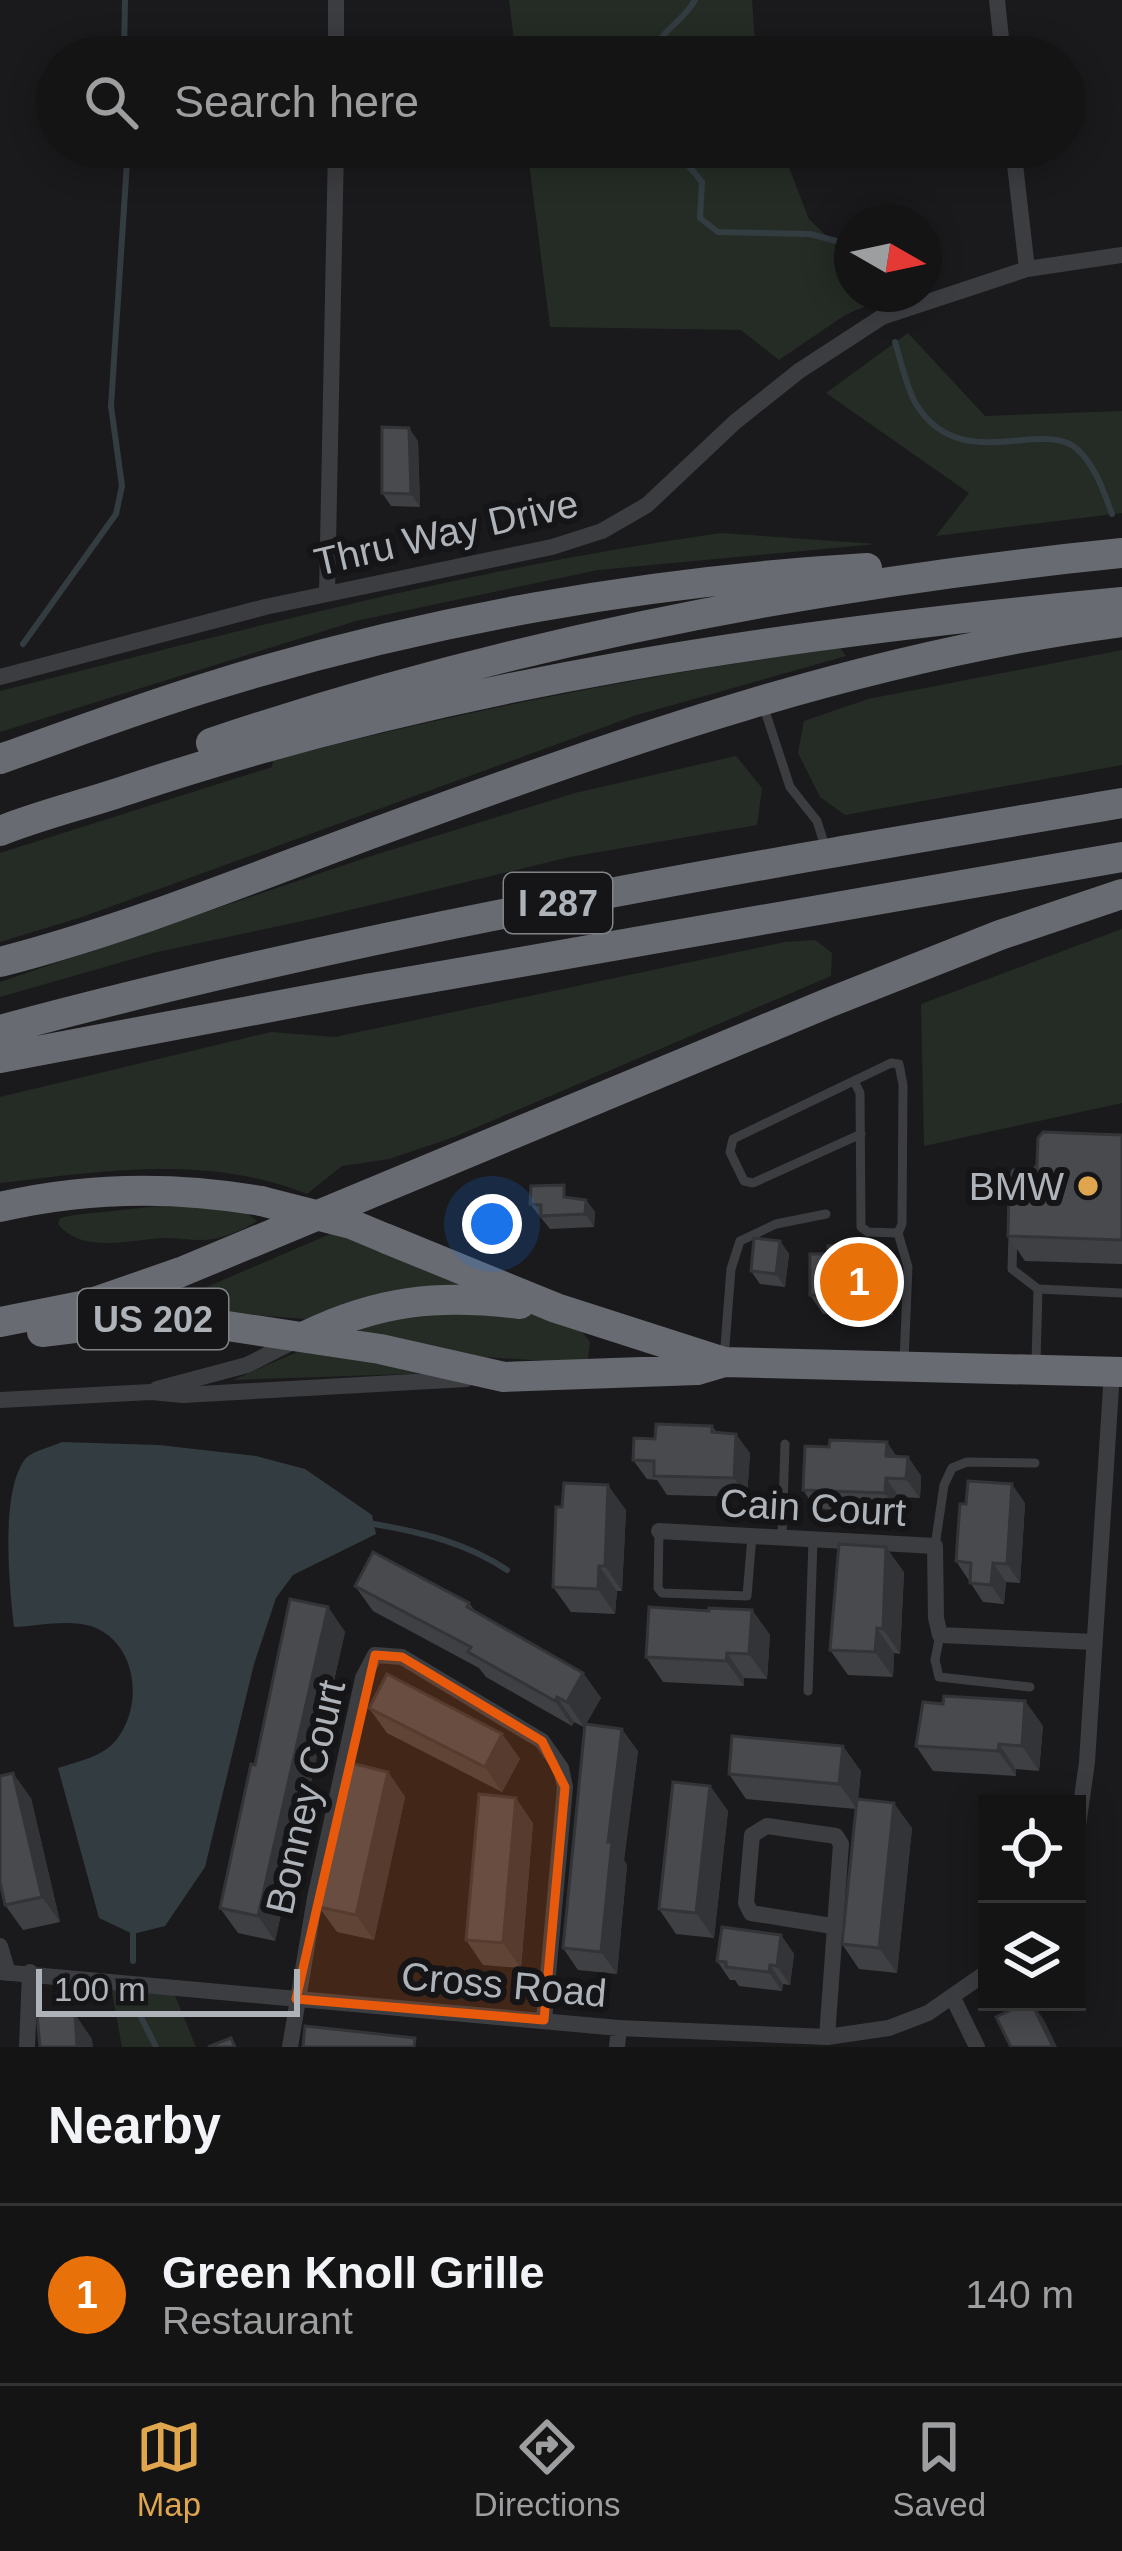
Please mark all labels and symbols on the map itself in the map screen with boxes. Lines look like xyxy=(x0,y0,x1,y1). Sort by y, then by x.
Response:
north arrow xyxy=(834,204,942,312)
street label: Thru Way Drive xyxy=(310,481,582,584)
road number: I 287 xyxy=(504,873,612,933)
place label: BMW xyxy=(969,1165,1064,1208)
marker: BMW xyxy=(1075,1173,1101,1199)
your location xyxy=(462,1194,522,1254)
pin: 1 xyxy=(820,1237,898,1327)
road number: US 202 xyxy=(78,1289,228,1349)
street label: Cain Court xyxy=(719,1481,907,1534)
street label: Bonney Court xyxy=(258,1676,353,1918)
street label: Cross Road xyxy=(400,1954,608,2015)
scale bar xyxy=(36,1963,300,2016)

